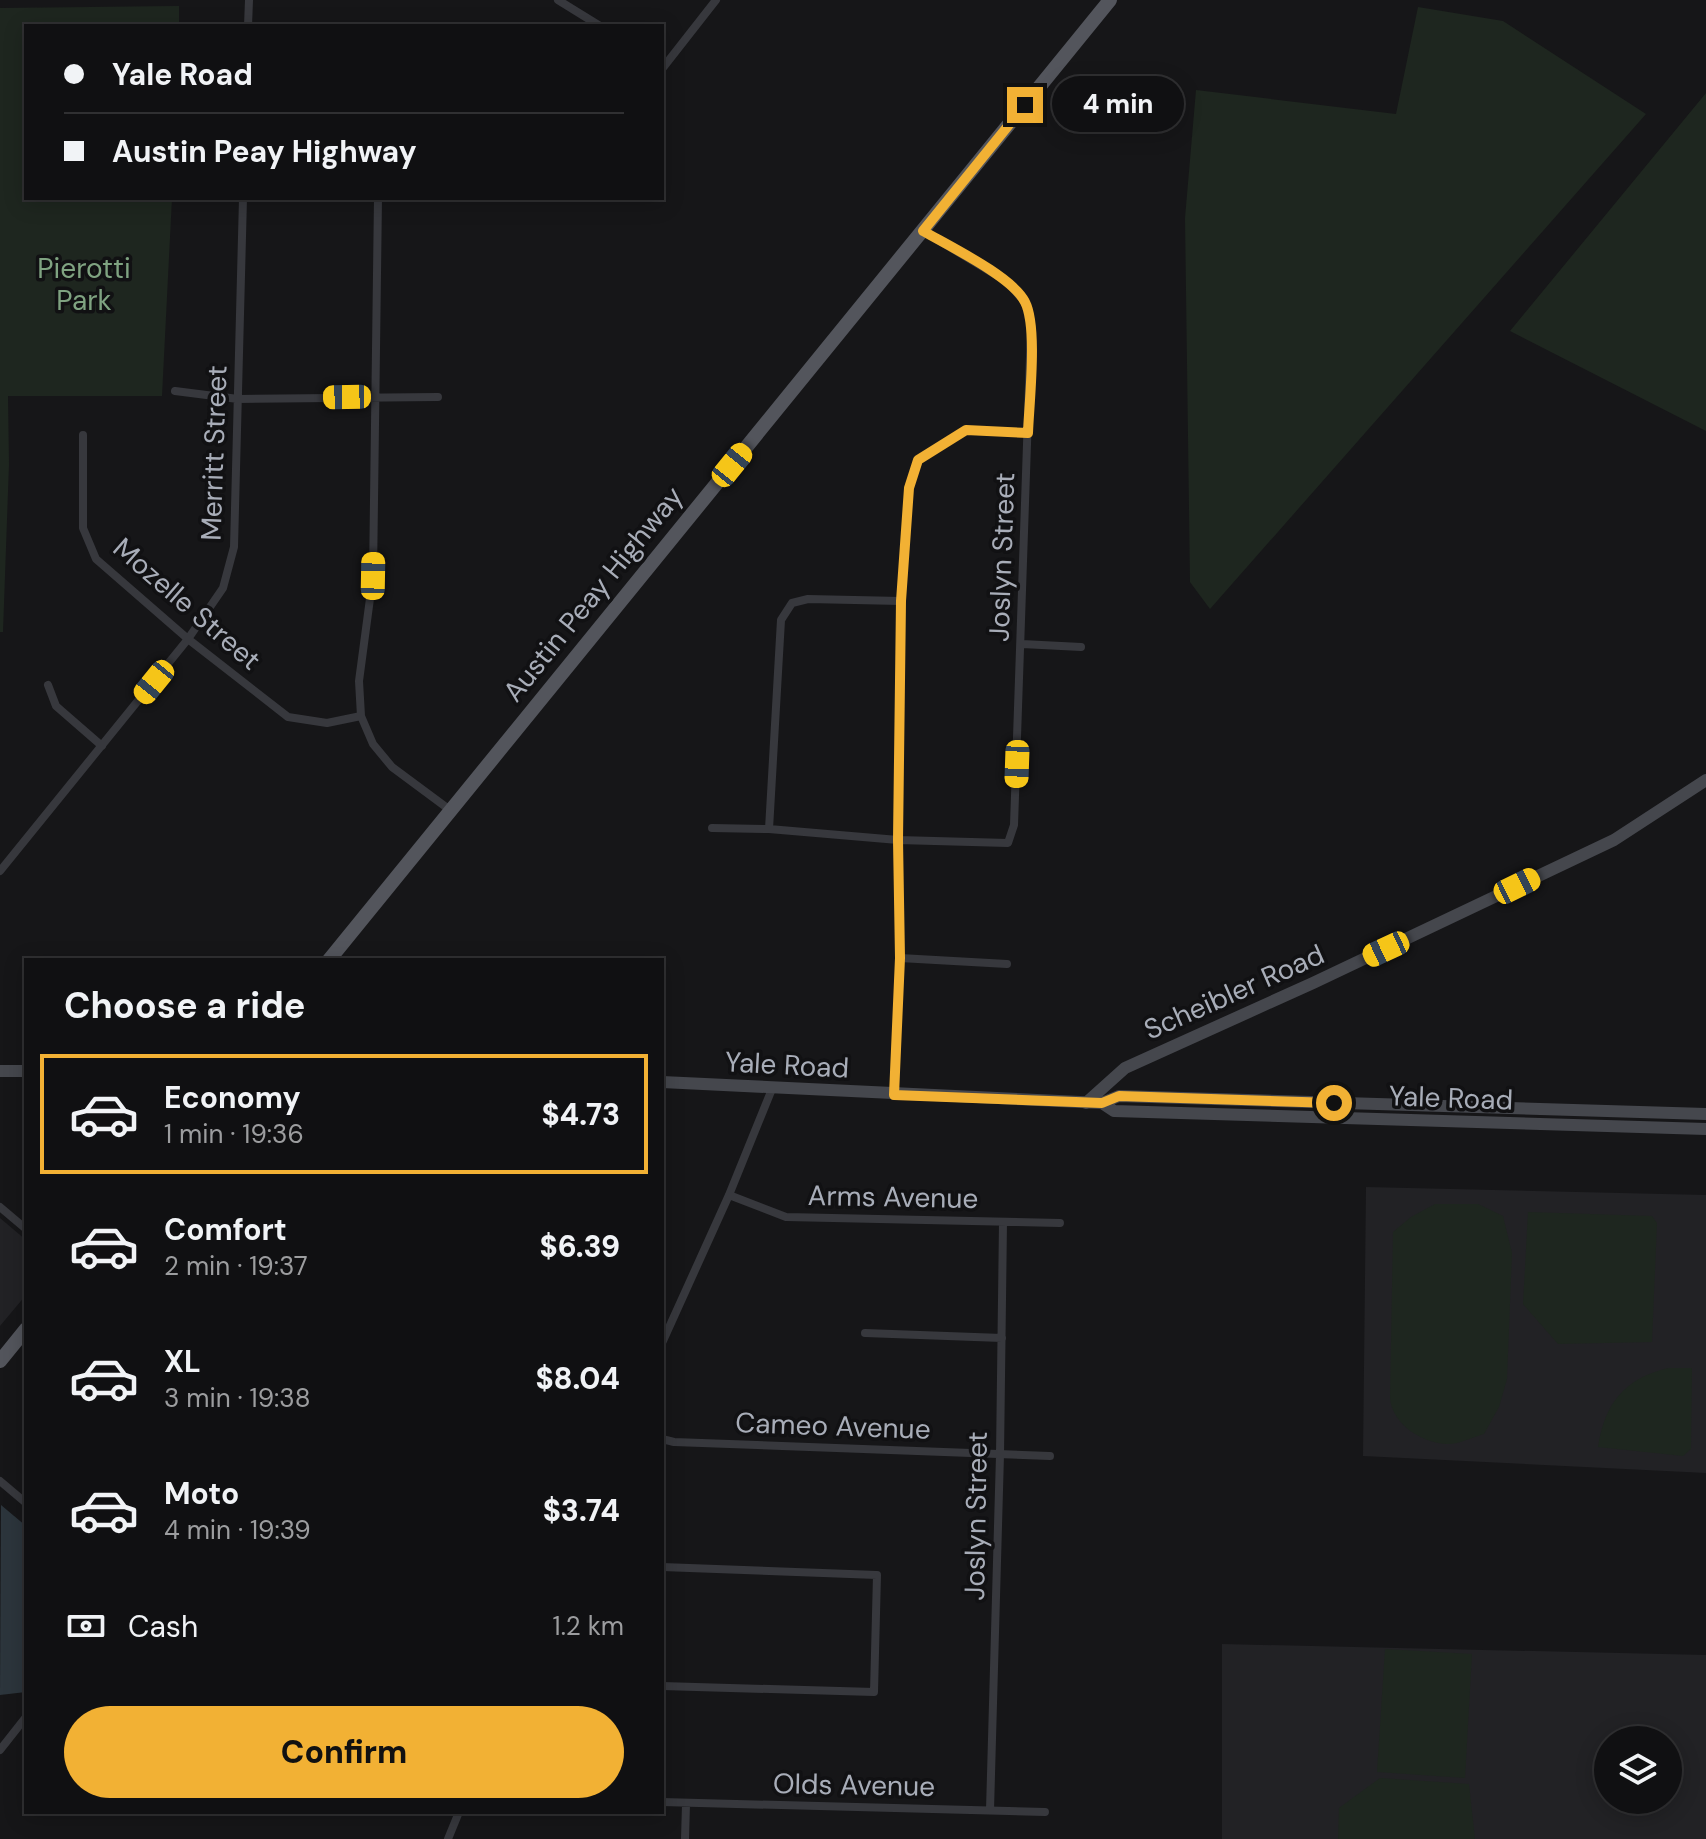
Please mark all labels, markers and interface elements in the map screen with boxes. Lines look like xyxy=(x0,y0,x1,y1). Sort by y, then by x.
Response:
text: Yale Road xyxy=(112,55,253,94)
callout: 4 min xyxy=(1053,77,1185,133)
route end xyxy=(1007,87,1043,123)
text: 4 min xyxy=(1082,87,1154,121)
text: Austin Peay Highway xyxy=(112,132,417,171)
park label: Pierotti Park xyxy=(37,250,131,319)
street label: Merritt Street xyxy=(192,365,236,541)
car xyxy=(323,385,371,409)
car xyxy=(708,439,756,491)
street label: Joslyn Street xyxy=(981,472,1023,642)
street label: Austin Peay Highway xyxy=(495,479,691,709)
street label: Mozelle Street xyxy=(105,530,269,678)
car xyxy=(361,552,385,600)
car xyxy=(130,656,178,708)
car xyxy=(1004,740,1030,788)
car xyxy=(1490,865,1544,907)
car xyxy=(1359,928,1413,970)
street label: Scheibler Road xyxy=(1138,936,1330,1048)
text: Choose a ride xyxy=(64,982,305,1029)
street label: Yale Road xyxy=(724,1043,850,1087)
street label: Yale Road xyxy=(1388,1077,1514,1119)
icon: car xyxy=(68,1078,140,1150)
text: Economy xyxy=(164,1078,301,1117)
route start xyxy=(1316,1085,1352,1121)
text: $4.73 xyxy=(541,1095,620,1134)
text: 1 min · 19:36 xyxy=(164,1117,304,1151)
street label: Arms Avenue xyxy=(807,1177,979,1217)
icon: car xyxy=(68,1210,140,1282)
text: Comfort xyxy=(164,1210,287,1249)
text: $6.39 xyxy=(540,1227,620,1266)
text: 2 min · 19:37 xyxy=(164,1249,308,1283)
icon: car xyxy=(68,1342,140,1414)
text: XL xyxy=(164,1342,201,1381)
text: $8.04 xyxy=(535,1359,620,1398)
text: 3 min · 19:38 xyxy=(164,1381,310,1415)
street label: Cameo Avenue xyxy=(735,1404,931,1448)
street label: Joslyn Street xyxy=(956,1431,996,1601)
icon: car xyxy=(68,1474,140,1546)
text: Moto xyxy=(164,1474,239,1513)
text: $3.74 xyxy=(543,1491,620,1530)
text: 4 min · 19:39 xyxy=(164,1513,311,1547)
icon: cash xyxy=(64,1604,108,1648)
text: Cash xyxy=(128,1607,198,1646)
text: 1.2 km xyxy=(553,1609,624,1643)
button: Confirm xyxy=(64,1706,624,1798)
map controls xyxy=(1594,1726,1682,1814)
button: layers xyxy=(1594,1726,1682,1814)
street label: Olds Avenue xyxy=(773,1765,935,1805)

